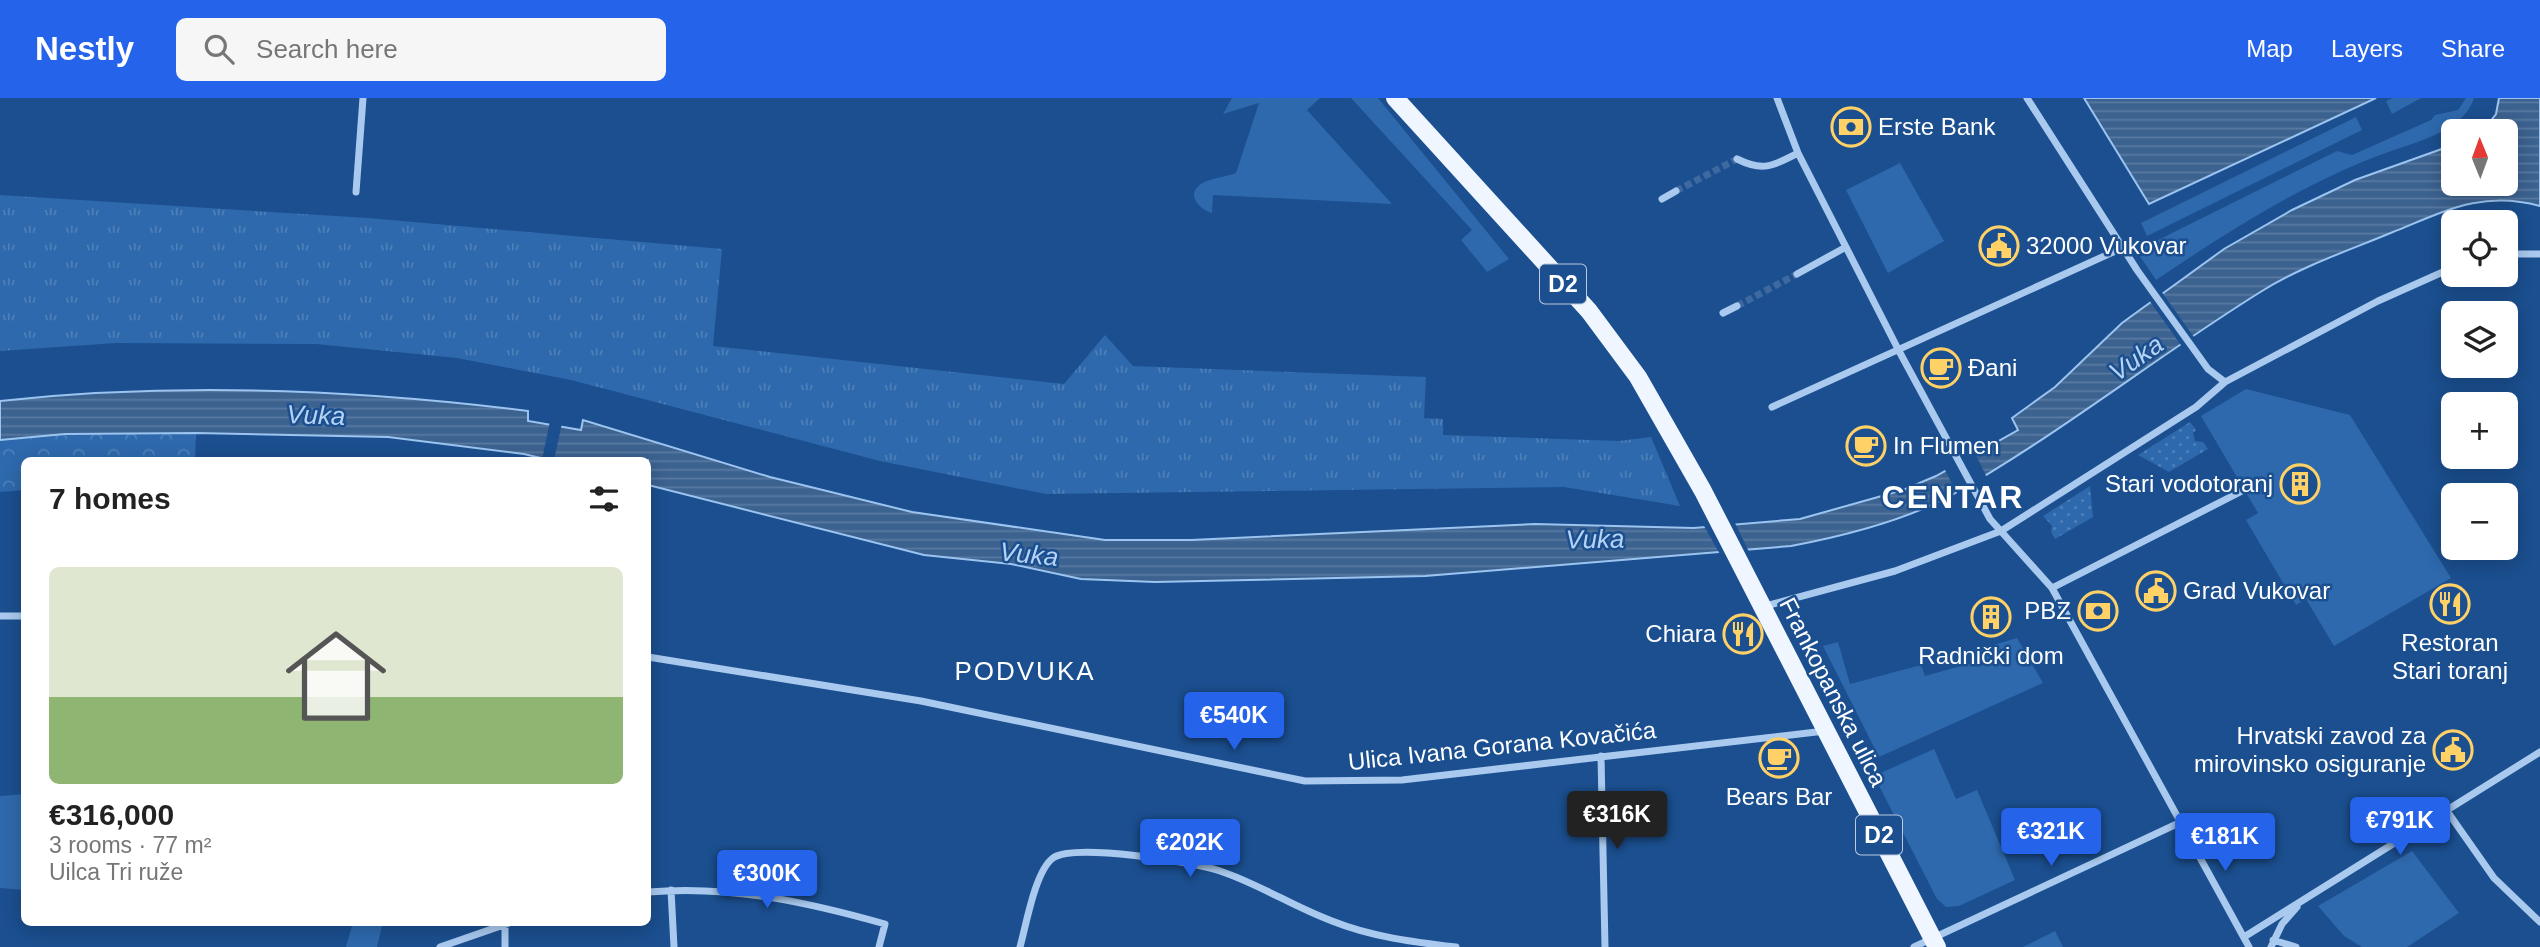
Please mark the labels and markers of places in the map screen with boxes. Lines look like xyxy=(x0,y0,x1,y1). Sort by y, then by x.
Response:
bank icon: Erste Bank xyxy=(1830,106,1872,148)
place label: Erste Bank xyxy=(1878,113,1996,140)
public building icon: 32000 Vukovar xyxy=(1978,225,2020,267)
place label: 32000 Vukovar xyxy=(2026,232,2187,259)
cafe icon: Đani xyxy=(1920,347,1962,389)
place label: Đani xyxy=(1968,354,2017,381)
cafe icon: In Flumen xyxy=(1845,425,1887,467)
place label: In Flumen xyxy=(1893,432,2000,459)
building icon: Stari vodotoranj xyxy=(2279,463,2321,505)
place label: Stari vodotoranj xyxy=(2105,470,2273,497)
public building icon: Grad Vukovar xyxy=(2135,570,2177,612)
place label: Grad Vukovar xyxy=(2183,577,2330,604)
restaurant icon: Restoran Stari toranj xyxy=(2429,583,2471,625)
bank icon: PBZ xyxy=(2077,590,2119,632)
building icon: Radnički dom xyxy=(1970,596,2012,638)
place label: PBZ xyxy=(2024,597,2071,624)
restaurant icon: Chiara xyxy=(1722,613,1764,655)
place label: Chiara xyxy=(1645,620,1717,647)
place label: Restoran Stari toranj xyxy=(2392,629,2508,684)
place label: Radnički dom xyxy=(1918,642,2064,669)
pin: €540K xyxy=(1185,692,1283,752)
place label: Hrvatski zavod za mirovinsko osiguranje xyxy=(2194,722,2427,777)
public building icon: Hrvatski zavod za mirovinsko osiguranje xyxy=(2432,729,2474,771)
cafe icon: Bears Bar xyxy=(1758,737,1800,779)
place label: Bears Bar xyxy=(1726,783,1832,810)
pin: €316K xyxy=(1568,792,1666,851)
pin: €791K xyxy=(2351,798,2449,857)
pin: €321K xyxy=(2002,808,2100,868)
pin: €181K xyxy=(2176,814,2274,873)
pin: €202K xyxy=(1141,820,1239,879)
pin: €300K xyxy=(718,850,816,910)

